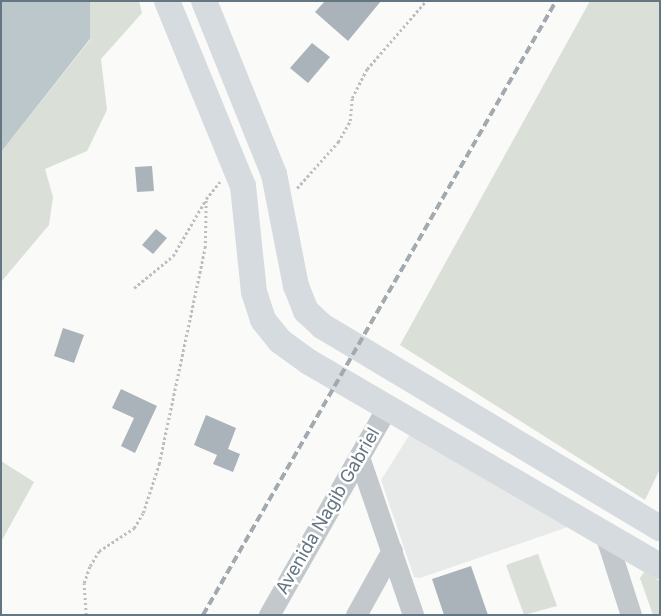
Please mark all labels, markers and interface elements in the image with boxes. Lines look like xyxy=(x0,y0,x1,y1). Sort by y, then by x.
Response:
street label: Avenida Nagib Gabriel xyxy=(271,424,385,598)

